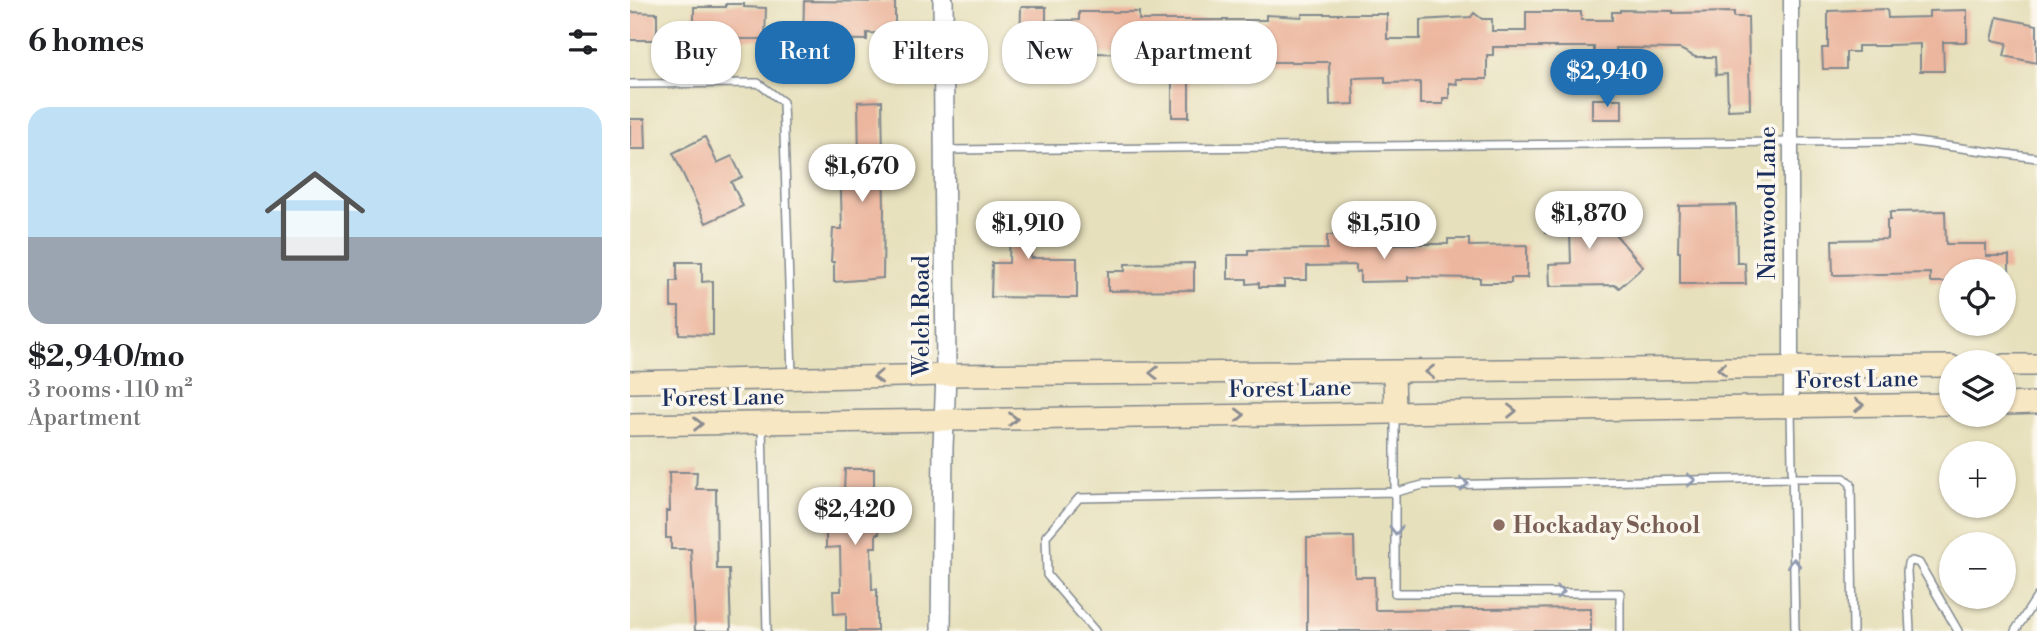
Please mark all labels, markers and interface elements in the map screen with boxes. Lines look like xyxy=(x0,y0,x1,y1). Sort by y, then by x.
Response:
chip: Buy xyxy=(651,21,741,84)
chip: Rent xyxy=(755,21,855,84)
chip: Filters xyxy=(869,21,988,84)
chip: New xyxy=(1002,21,1097,84)
chip: Apartment xyxy=(1111,21,1277,84)
text: 6 homes xyxy=(28,23,144,61)
icon: filters xyxy=(564,23,602,61)
pin: $2,940 xyxy=(1550,50,1664,109)
text: $2,940 xyxy=(1566,58,1648,86)
street label: Nanwood Lane xyxy=(1754,126,1782,280)
pin: $1,670 xyxy=(805,144,919,204)
icon: home xyxy=(252,153,378,279)
text: $1,670 xyxy=(824,153,900,181)
pin: $1,870 xyxy=(1532,191,1646,251)
text: $1,870 xyxy=(1551,200,1627,228)
pin: $1,910 xyxy=(971,202,1085,261)
pin: $1,510 xyxy=(1327,202,1441,261)
text: $1,910 xyxy=(992,210,1064,238)
text: $1,510 xyxy=(1347,210,1421,238)
street label: Welch Road xyxy=(908,255,936,378)
map controls xyxy=(1939,259,2016,609)
button: locate xyxy=(1939,259,2016,336)
text: $2,940/mo xyxy=(28,338,185,376)
button: layers xyxy=(1939,350,2016,427)
one-way arrow xyxy=(1716,361,1726,377)
one-way arrow xyxy=(1424,364,1435,379)
one-way arrow xyxy=(1148,365,1159,381)
street label: Forest Lane xyxy=(1795,365,1919,395)
one-way arrow xyxy=(872,369,883,384)
street label: Forest Lane xyxy=(1228,374,1352,404)
text: 3 rooms · 110 m² xyxy=(28,376,192,404)
street label: Forest Lane xyxy=(661,383,785,413)
one-way arrow xyxy=(1854,397,1865,413)
one-way arrow xyxy=(1507,403,1518,418)
text: Apartment xyxy=(28,404,141,432)
one-way arrow xyxy=(1235,408,1246,423)
one-way arrow xyxy=(1008,412,1019,427)
one-way arrow xyxy=(693,416,704,431)
button: + xyxy=(1939,441,2016,518)
one-way arrow xyxy=(1686,472,1697,488)
one-way arrow xyxy=(1459,477,1470,492)
pin: $2,420 xyxy=(798,488,912,547)
text: $2,420 xyxy=(814,496,896,524)
place label: Hockaday School xyxy=(1513,512,1701,540)
marker: Hockaday School xyxy=(1491,517,1507,533)
one-way arrow xyxy=(1388,525,1404,536)
button: − xyxy=(1939,532,2016,609)
one-way arrow xyxy=(1786,557,1801,568)
one-way arrow xyxy=(1555,584,1565,600)

